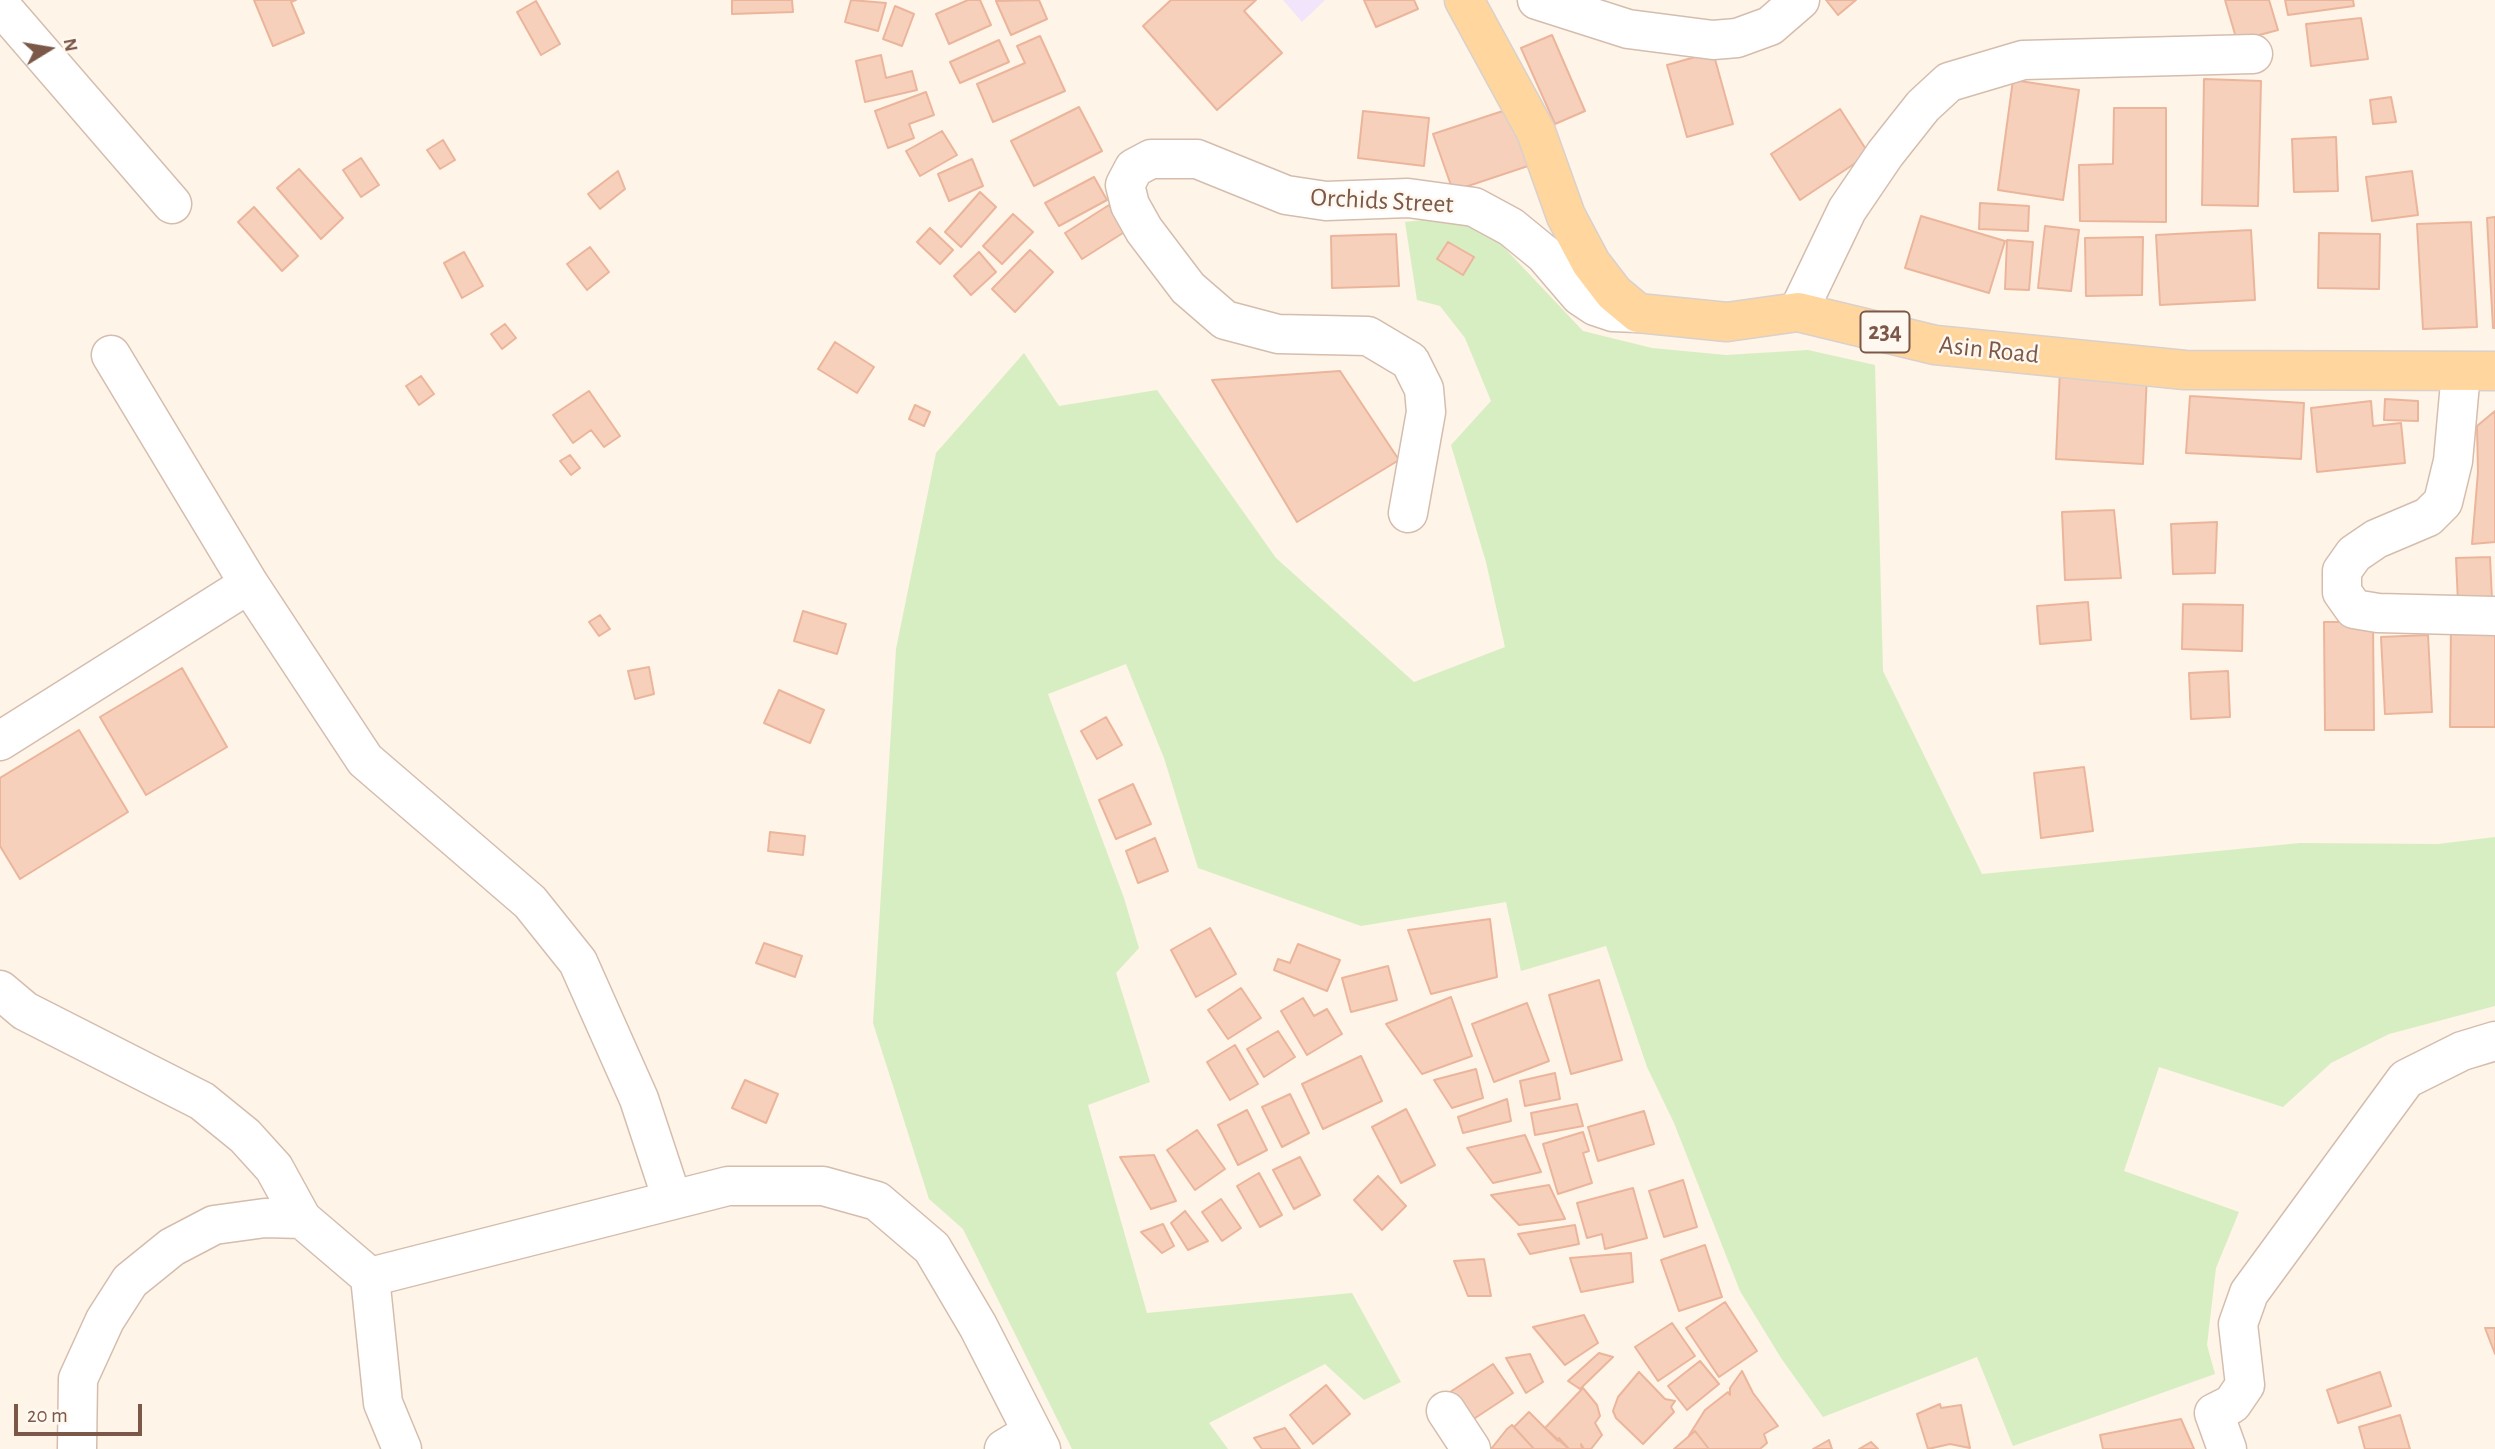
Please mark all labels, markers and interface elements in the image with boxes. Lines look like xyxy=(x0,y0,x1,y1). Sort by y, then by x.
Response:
north arrow xyxy=(14,14,84,84)
text: N xyxy=(60,37,81,53)
street label: Orchids Street xyxy=(1310,182,1454,220)
road number: 234 xyxy=(1860,312,1910,352)
street label: Asin Road xyxy=(1937,329,2041,371)
scale bar xyxy=(18,1390,145,1434)
text: 20 m xyxy=(27,1405,68,1426)

